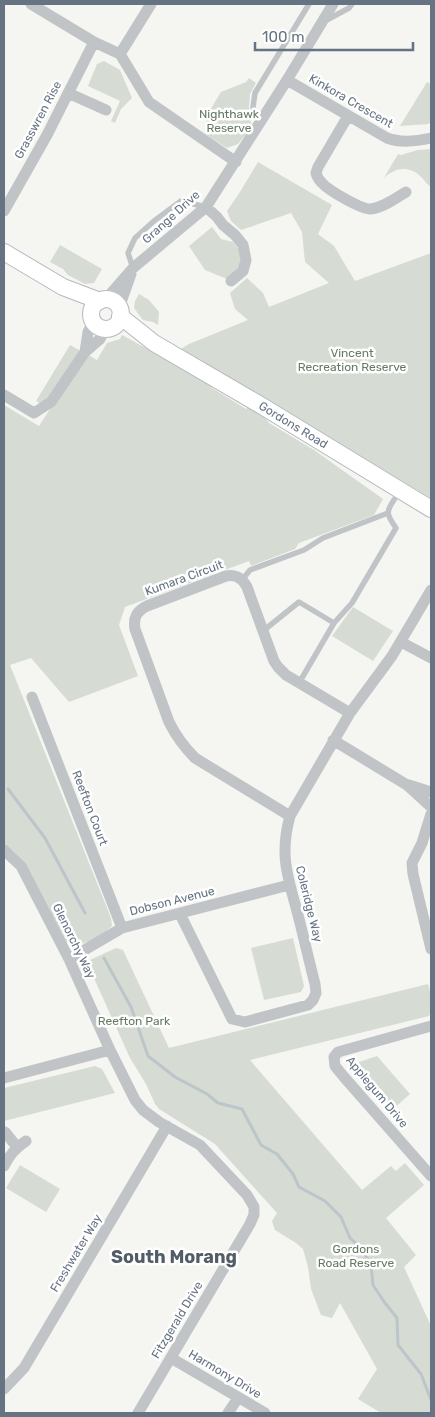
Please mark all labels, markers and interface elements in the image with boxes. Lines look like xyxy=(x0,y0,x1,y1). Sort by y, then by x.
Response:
scale bar xyxy=(255,20,412,52)
text: 100 m xyxy=(262,28,304,46)
street label: Kinkora Crescent xyxy=(306,71,396,131)
street label: Grasswren Rise xyxy=(12,79,64,161)
park label: Nighthawk Reserve xyxy=(199,107,260,135)
street label: Grange Drive xyxy=(139,187,203,246)
park label: Vincent Recreation Reserve xyxy=(298,346,407,374)
street label: Gordons Road xyxy=(256,399,330,451)
street label: Kumara Circuit xyxy=(143,557,225,599)
street label: Reefton Court xyxy=(69,769,111,848)
street label: Coleridge Way xyxy=(293,864,325,944)
street label: Dobson Avenue xyxy=(128,884,216,918)
street label: Glenorchy Way xyxy=(50,901,98,981)
park label: Reefton Park xyxy=(98,1014,171,1028)
street label: Applegum Drive xyxy=(343,1053,411,1131)
street label: Freshwater Way xyxy=(47,1211,105,1294)
park label: Gordons Road Reserve xyxy=(318,1242,394,1270)
district label: South Morang xyxy=(111,1246,237,1268)
street label: Fitzgerald Drive xyxy=(148,1279,206,1361)
street label: Harmony Drive xyxy=(186,1347,264,1401)

